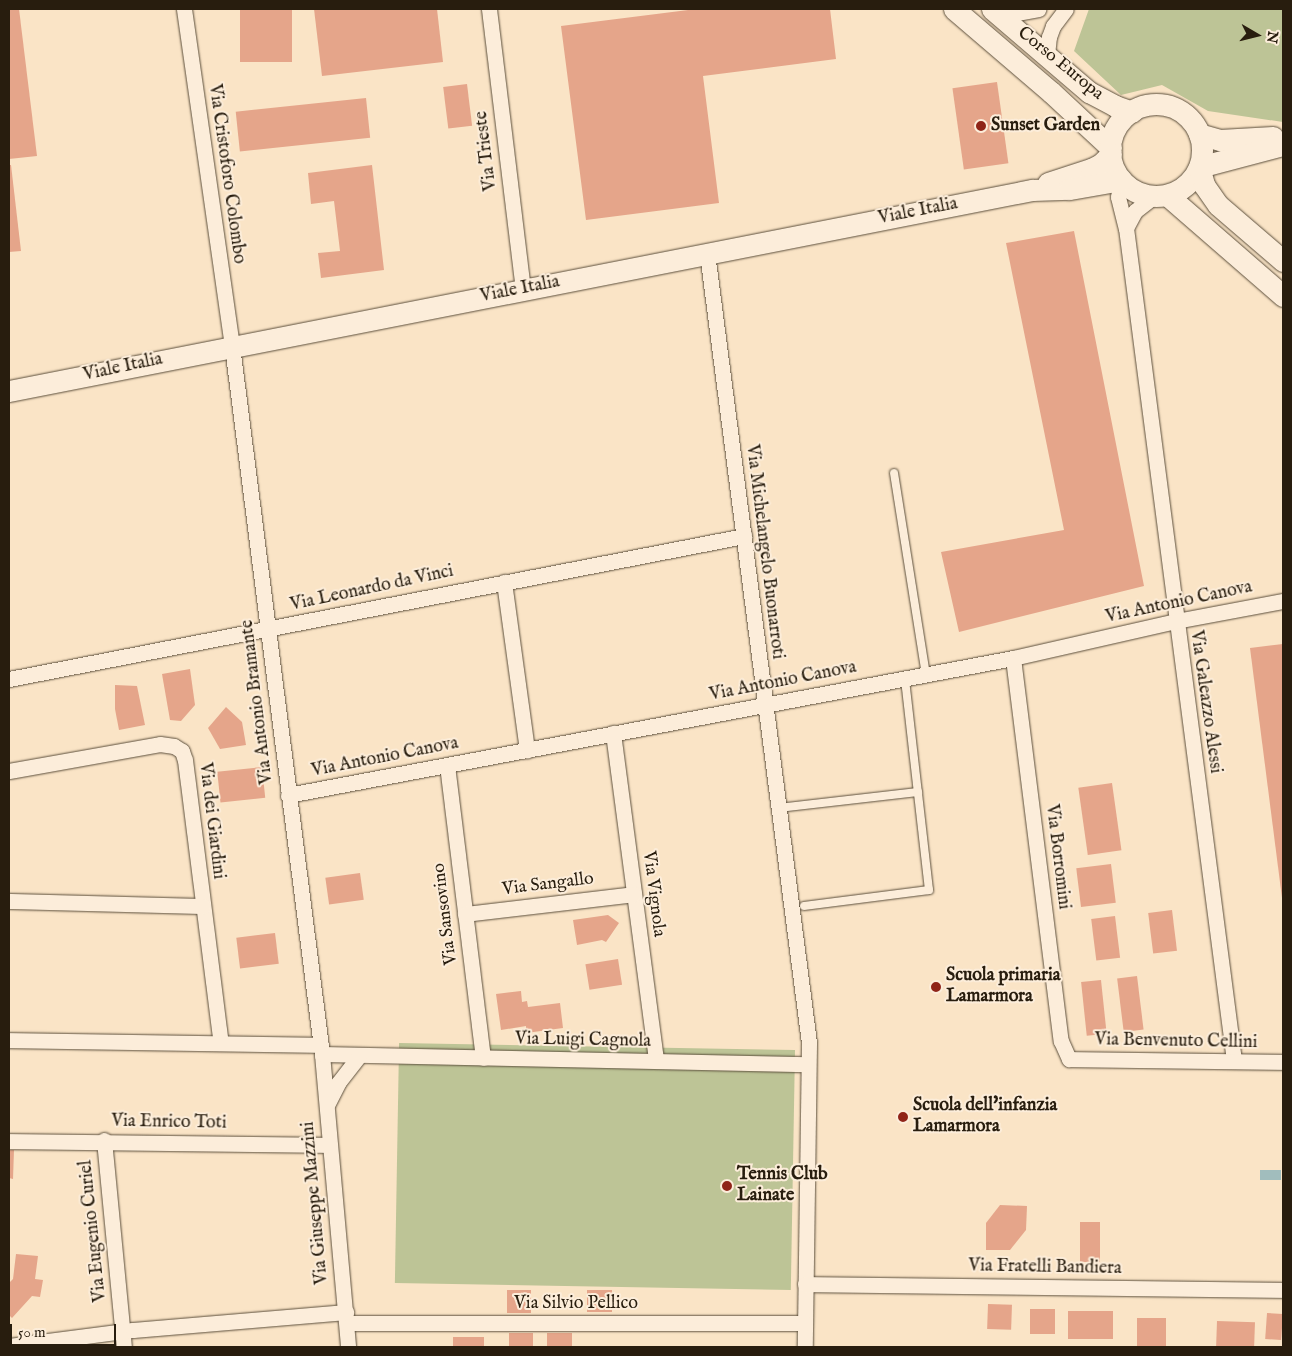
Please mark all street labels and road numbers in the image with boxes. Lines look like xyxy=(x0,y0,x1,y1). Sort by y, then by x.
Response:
street label: Corso Europa xyxy=(1013,23,1107,105)
street label: Via Cristoforo Colombo xyxy=(203,83,249,265)
street label: Via Trieste xyxy=(471,110,503,192)
street label: Viale Italia xyxy=(876,194,960,230)
street label: Viale Italia xyxy=(478,272,562,308)
street label: Viale Italia xyxy=(81,349,165,387)
street label: Via Michelangelo Buonarroti xyxy=(740,443,788,661)
street label: Via Leonardo da Vinci xyxy=(288,561,456,617)
street label: Via Antonio Canova xyxy=(1104,577,1254,629)
street label: Via Antonio Bramante xyxy=(237,618,279,786)
street label: Via Galeazzo Alessi xyxy=(1184,629,1226,775)
street label: Via Antonio Canova xyxy=(708,657,858,707)
street label: Via Antonio Canova xyxy=(310,733,460,783)
street label: Via dei Giardini xyxy=(193,762,229,880)
street label: Via Borromini xyxy=(1040,803,1074,911)
street label: Via Vignola xyxy=(637,850,669,938)
street label: Via Sansovino xyxy=(429,862,463,966)
street label: Via Sangallo xyxy=(501,869,595,901)
street label: Via Luigi Cagnola xyxy=(515,1029,651,1053)
street label: Via Benvenuto Cellini xyxy=(1094,1030,1258,1054)
street label: Via Enrico Toti xyxy=(111,1111,227,1135)
street label: Via Giuseppe Mazzini xyxy=(298,1121,334,1285)
street label: Via Eugenio Curiel xyxy=(76,1159,112,1303)
street label: Via Fratelli Bandiera xyxy=(968,1256,1122,1280)
street label: Via Silvio Pellico xyxy=(514,1293,638,1315)

